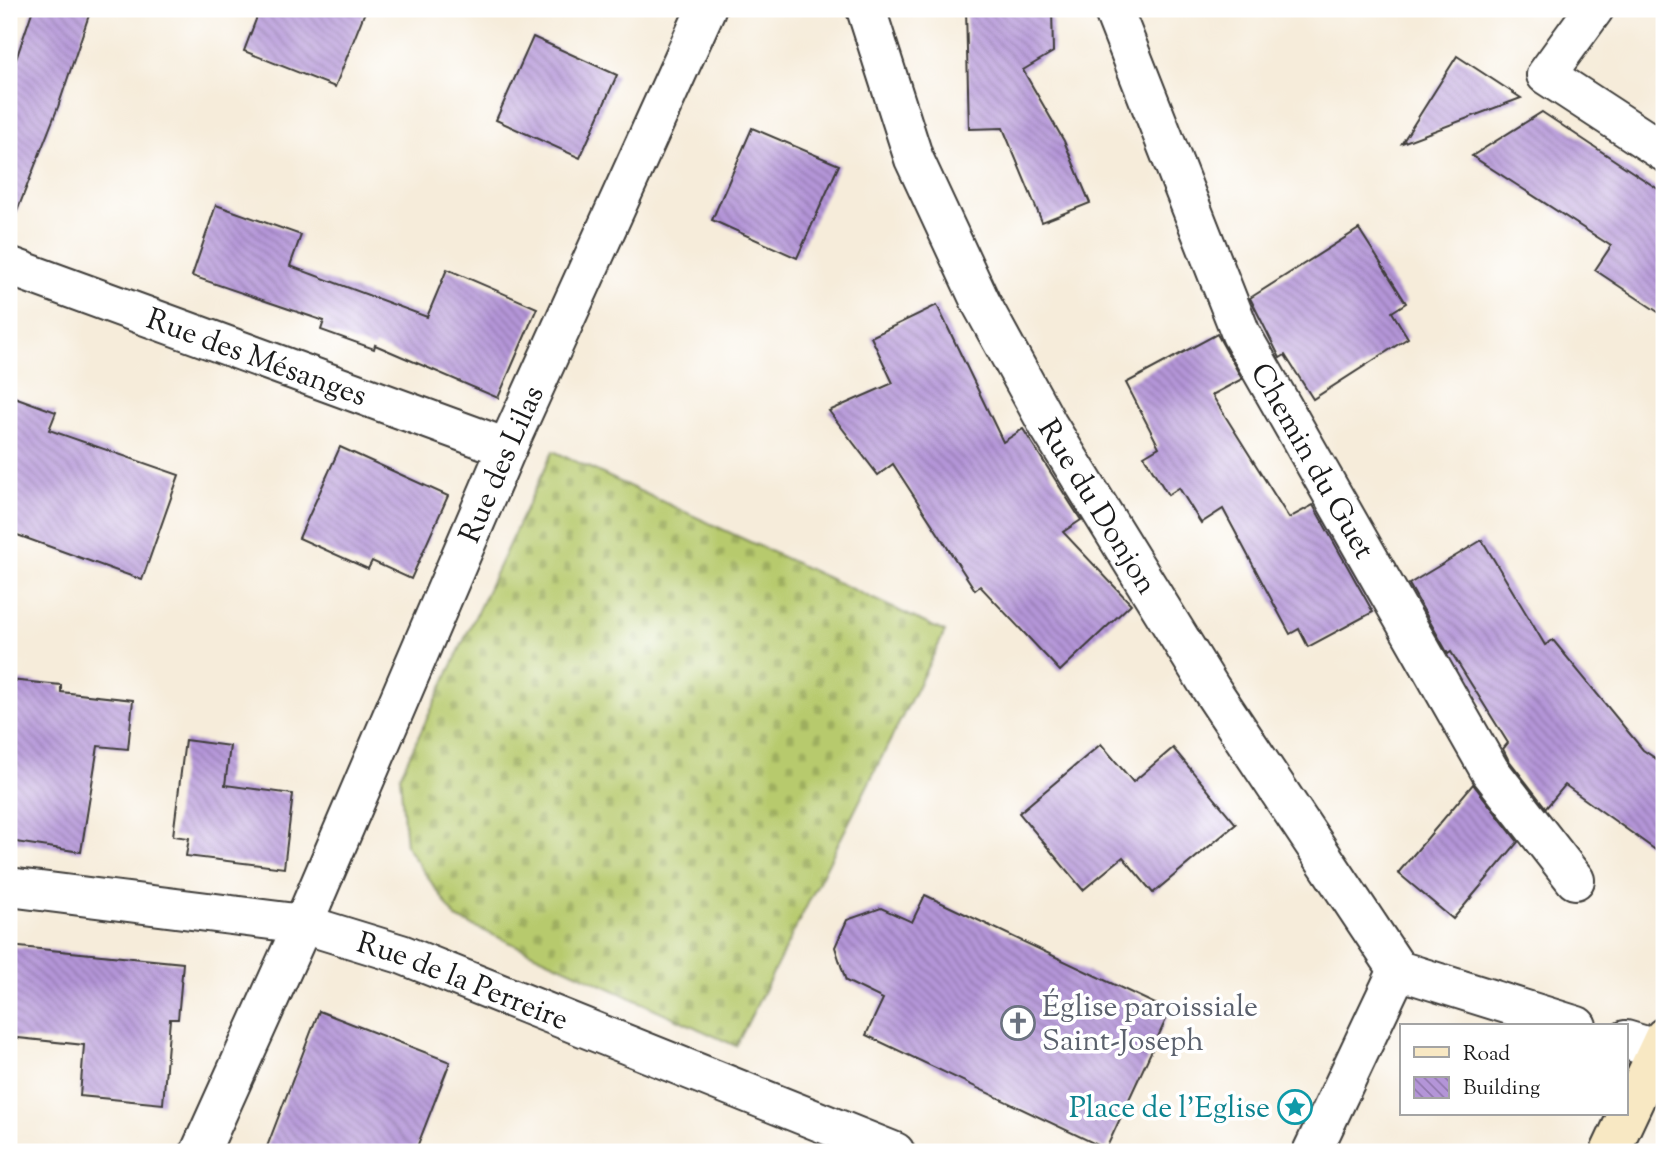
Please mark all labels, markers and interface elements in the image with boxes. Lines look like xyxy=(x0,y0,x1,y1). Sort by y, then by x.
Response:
street label: Rue des Mésanges xyxy=(140,299,372,419)
street label: Chemin du Guet xyxy=(1238,356,1384,568)
street label: Rue des Lilas xyxy=(450,379,556,550)
street label: Rue du Donjon xyxy=(1026,412,1167,604)
street label: Rue de la Perreire xyxy=(351,923,574,1043)
place label: Église paroissiale Saint-Joseph xyxy=(1042,987,1258,1064)
church icon: Église paroissiale Saint-Joseph xyxy=(999,1004,1037,1042)
legend xyxy=(1400,1024,1628,1116)
text: Road xyxy=(1463,1040,1510,1070)
text: Building xyxy=(1463,1074,1540,1104)
place label: Place de l'Eglise xyxy=(1069,1088,1270,1131)
place icon: Place de l'Eglise xyxy=(1276,1088,1314,1126)

